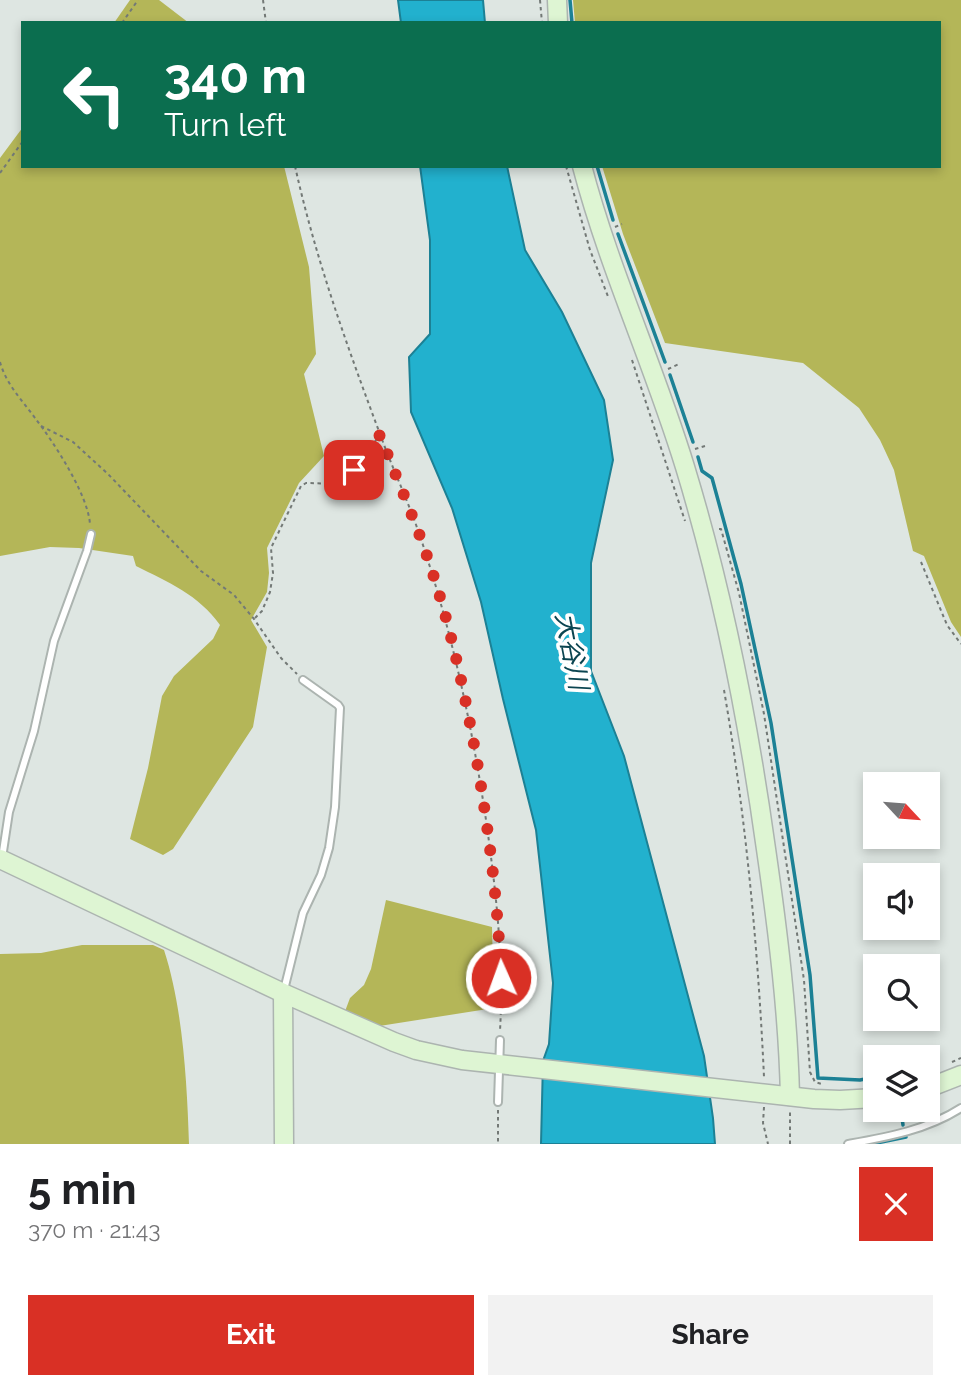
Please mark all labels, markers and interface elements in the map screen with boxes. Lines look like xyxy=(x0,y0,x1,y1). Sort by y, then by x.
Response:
text: 340 m xyxy=(164,47,307,104)
icon: left xyxy=(49,49,140,140)
text: Turn left xyxy=(164,106,286,143)
pin xyxy=(324,440,384,500)
icon: arrive xyxy=(335,451,373,489)
water label: 大谷川 xyxy=(550,610,595,695)
north arrow xyxy=(863,772,940,849)
map controls xyxy=(863,772,940,1122)
button: sound xyxy=(863,863,940,940)
position arrow xyxy=(464,941,538,1015)
button: search xyxy=(863,954,940,1031)
button: layers xyxy=(863,1045,940,1122)
text: 5 min xyxy=(28,1165,137,1214)
button: close xyxy=(859,1167,933,1241)
text: 370 m · 21:43 xyxy=(28,1216,161,1243)
button: Exit xyxy=(28,1295,474,1375)
button: Share xyxy=(488,1295,933,1375)

